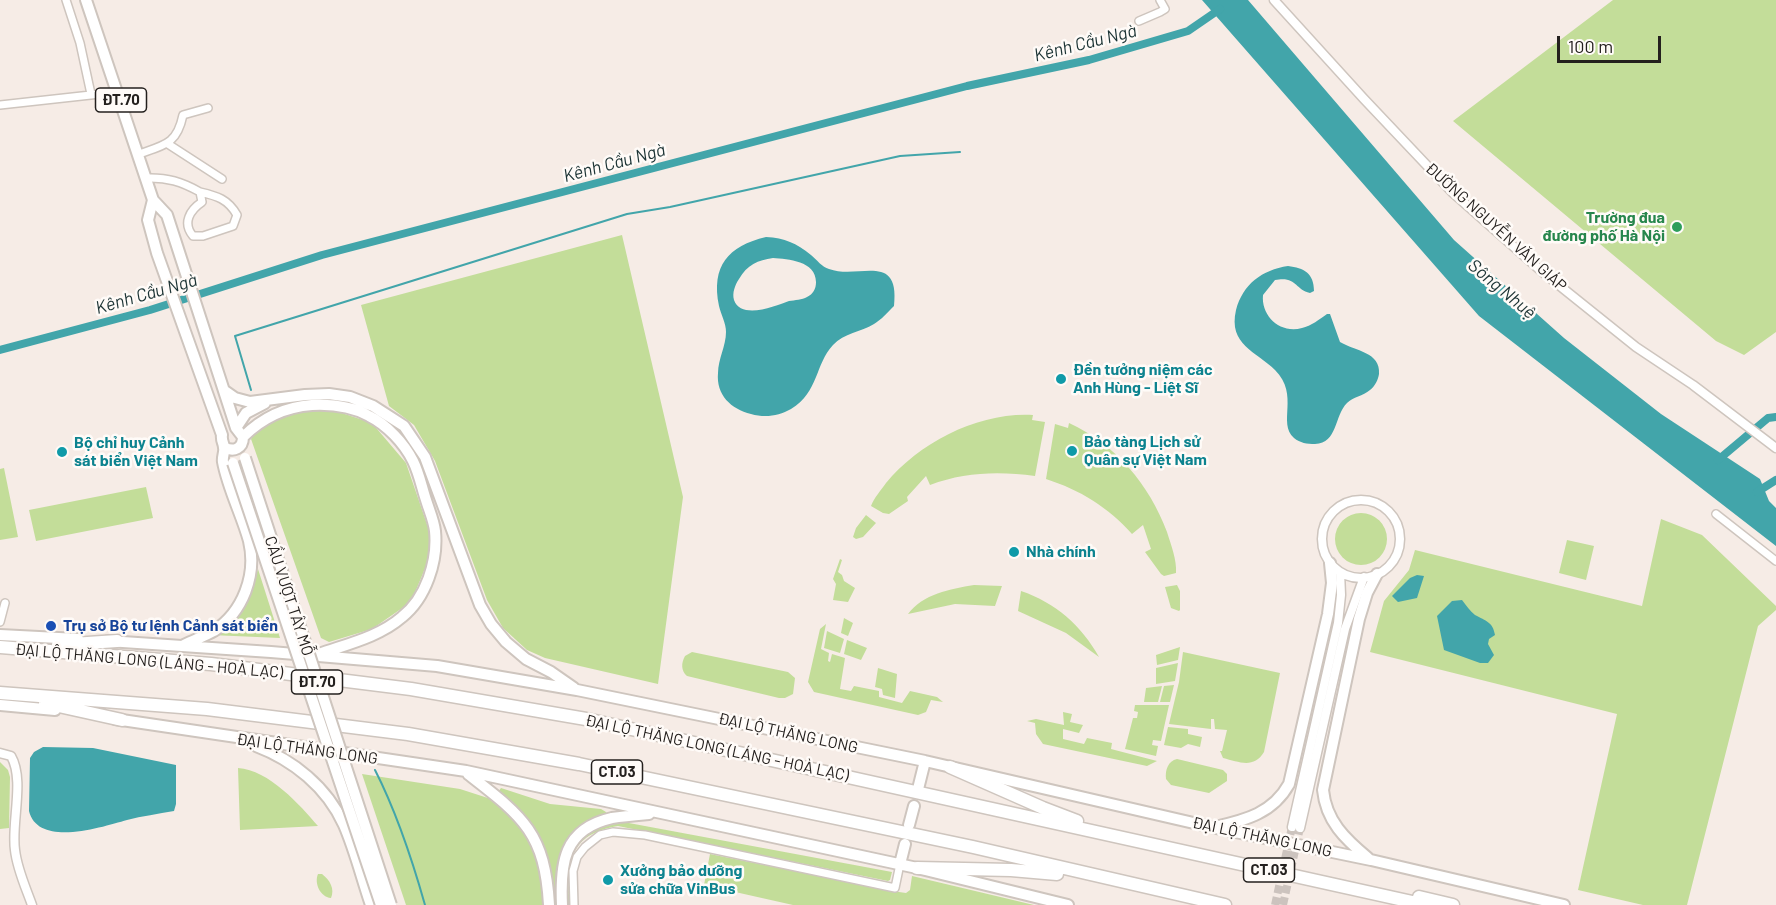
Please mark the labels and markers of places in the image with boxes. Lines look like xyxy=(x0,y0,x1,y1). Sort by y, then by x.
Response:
place label: Trường đua đường phố Hà Nội xyxy=(1543,208,1665,246)
marker: Trường đua đường phố Hà Nội xyxy=(1670,220,1684,234)
place label: Đền tưởng niệm các Anh Hùng - Liệt Sĩ xyxy=(1073,360,1213,398)
marker: Đền tưởng niệm các Anh Hùng - Liệt Sĩ xyxy=(1054,372,1068,386)
place label: Bảo tàng Lịch sử Quân sự Việt Nam xyxy=(1084,432,1207,470)
place label: Bộ chỉ huy Cảnh sát biển Việt Nam xyxy=(74,433,198,471)
marker: Bảo tàng Lịch sử Quân sự Việt Nam xyxy=(1065,444,1079,458)
marker: Bộ chỉ huy Cảnh sát biển Việt Nam xyxy=(55,445,69,459)
place label: Nhà chính xyxy=(1026,542,1096,562)
marker: Nhà chính xyxy=(1007,545,1021,559)
place label: Trụ sở Bộ tư lệnh Cảnh sát biển xyxy=(63,616,278,636)
marker: Trụ sở Bộ tư lệnh Cảnh sát biển xyxy=(44,619,58,633)
place label: Xưởng bảo dưỡng sửa chữa VinBus xyxy=(620,861,742,899)
marker: Xưởng bảo dưỡng sửa chữa VinBus xyxy=(601,873,615,887)

